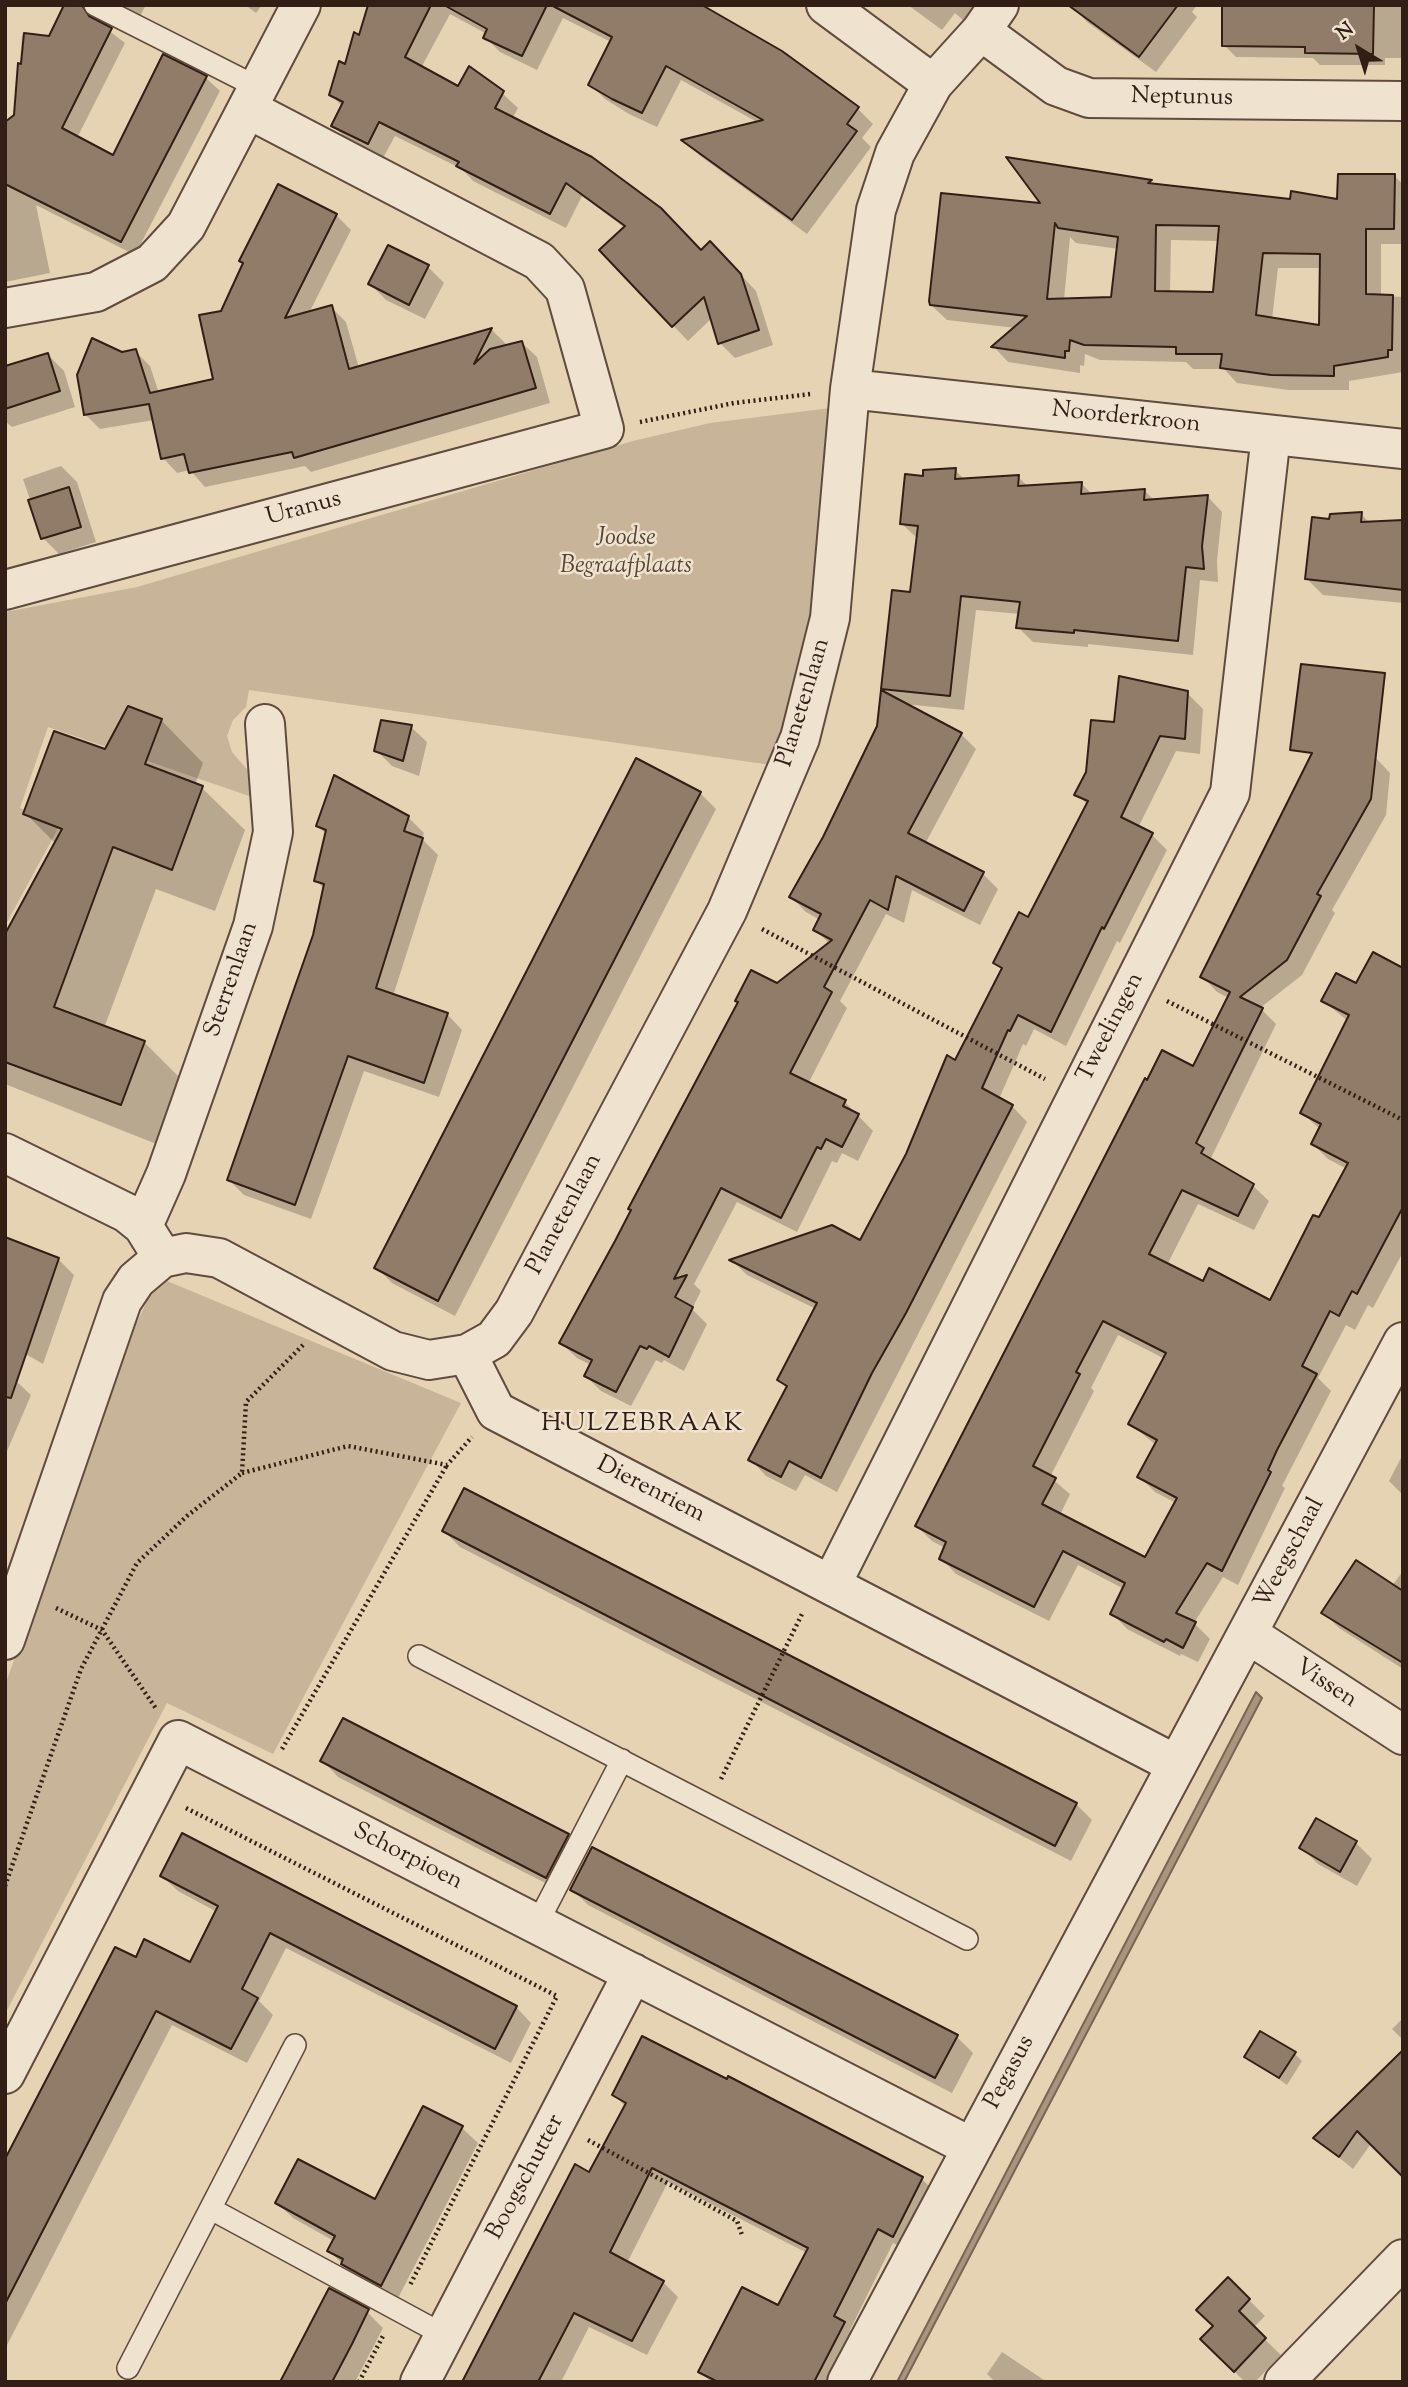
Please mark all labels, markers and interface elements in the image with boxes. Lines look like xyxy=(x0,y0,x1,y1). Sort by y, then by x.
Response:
north arrow xyxy=(1324,14,1394,84)
text: N xyxy=(1331,17,1360,47)
street label: Neptunus xyxy=(1131,84,1233,114)
street label: Noorderkroon xyxy=(1050,397,1202,441)
street label: Uranus xyxy=(263,486,345,534)
park label: Joodse Begraafplaats xyxy=(560,526,692,582)
street label: Planetenlaan xyxy=(772,635,838,771)
street label: Sterrenlaan xyxy=(200,919,266,1041)
street label: Tweelingen xyxy=(1072,969,1152,1087)
street label: Planetenlaan xyxy=(522,1150,610,1280)
district label: HULZEBRAAK xyxy=(542,1410,744,1442)
street label: Dierenriem xyxy=(591,1451,709,1531)
street label: Weegschaal xyxy=(1250,1494,1332,1614)
street label: Vissen xyxy=(1288,1654,1362,1716)
street label: Schorpioen xyxy=(347,1818,467,1898)
street label: Pegasus xyxy=(980,2031,1042,2115)
street label: Boogschutter xyxy=(482,2111,572,2245)

